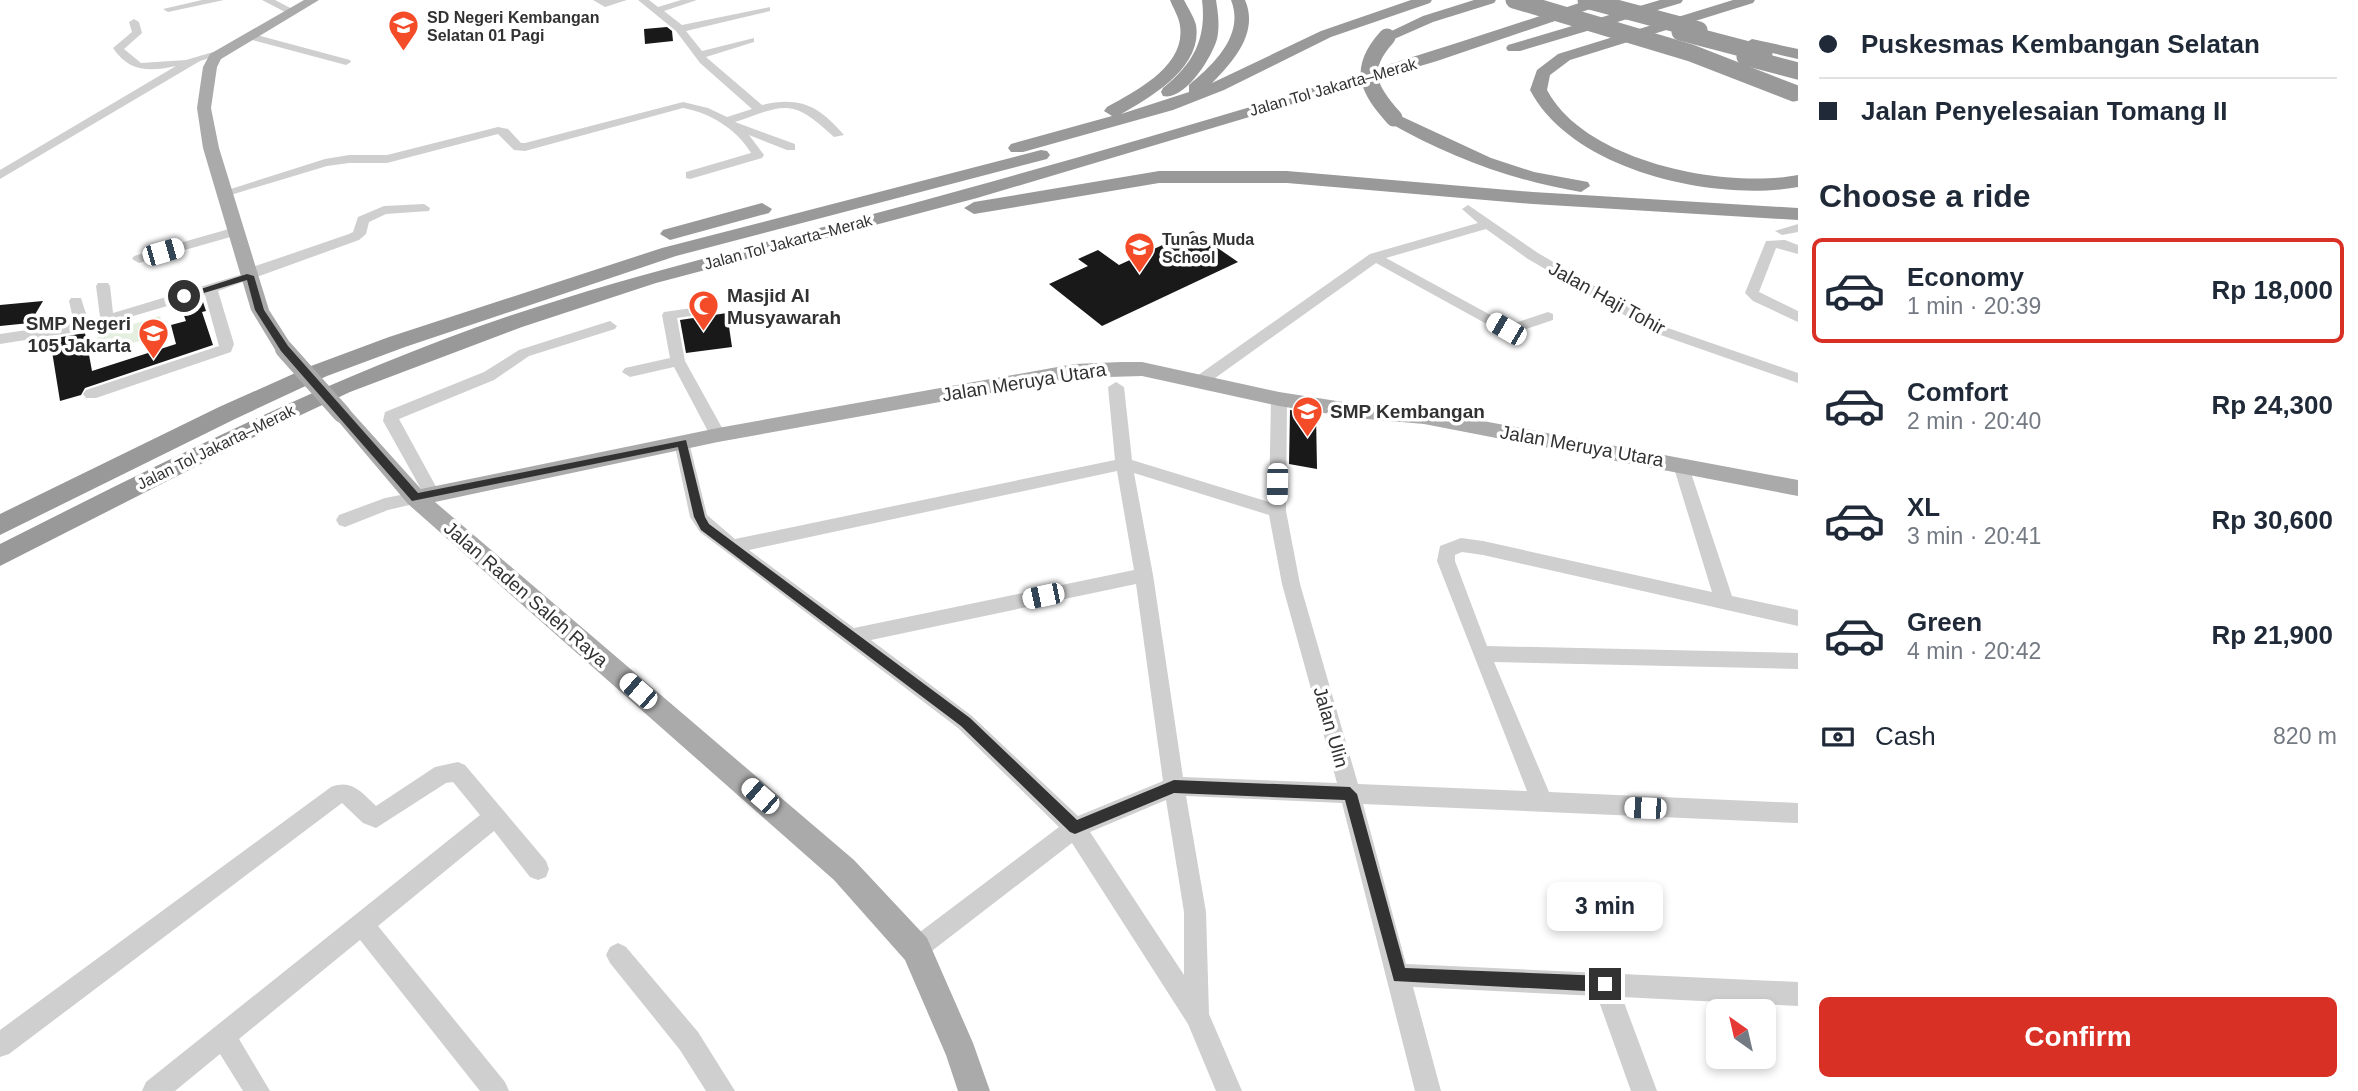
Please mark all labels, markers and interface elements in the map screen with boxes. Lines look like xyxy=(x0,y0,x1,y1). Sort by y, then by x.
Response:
school or university icon: SD Negeri Kembangan Selatan 01 Pagi xyxy=(387,9,421,53)
place label: SD Negeri Kembangan Selatan 01 Pagi xyxy=(427,9,599,44)
text: Puskesmas Kembangan Selatan xyxy=(1861,29,2260,59)
street label: Jalan Tol Jakarta–Merak xyxy=(1247,55,1420,119)
text: Jalan Penyelesaian Tomang II xyxy=(1861,96,2228,126)
text: Choose a ride xyxy=(1819,178,2031,214)
street label: Jalan Tol Jakarta–Merak xyxy=(702,211,875,273)
school or university icon: Tunas Muda School xyxy=(1122,231,1156,275)
place label: Tunas Muda School xyxy=(1162,231,1254,266)
car xyxy=(140,236,187,268)
street label: Jalan Haji Tohir xyxy=(1545,257,1669,339)
icon: car xyxy=(1823,259,1886,322)
text: Economy xyxy=(1907,262,2024,292)
text: Rp 18,000 xyxy=(2212,275,2333,305)
route start xyxy=(168,280,200,312)
place label: Masjid Al Musyawarah xyxy=(727,285,841,328)
mosque icon: Masjid Al Musyawarah xyxy=(687,289,721,333)
text: 1 min · 20:39 xyxy=(1907,293,2041,319)
car xyxy=(1483,309,1530,349)
place label: SMP Negeri 105 Jakarta xyxy=(26,313,131,356)
school or university icon: SMP Negeri 105 Jakarta xyxy=(137,317,171,361)
street label: Jalan Meruya Utara xyxy=(940,359,1108,405)
icon: car xyxy=(1823,374,1886,437)
text: Comfort xyxy=(1907,377,2008,407)
text: Rp 24,300 xyxy=(2212,390,2333,420)
school or university icon: SMP Kembangan xyxy=(1290,394,1324,438)
street label: Jalan Tol Jakarta–Merak xyxy=(134,401,298,493)
place label: SMP Kembangan xyxy=(1330,401,1485,422)
text: 2 min · 20:40 xyxy=(1907,408,2041,434)
street label: Jalan Meruya Utara xyxy=(1499,421,1666,471)
car xyxy=(1267,463,1288,505)
icon: car xyxy=(1823,489,1886,552)
text: XL xyxy=(1907,492,1940,522)
text: Rp 30,600 xyxy=(2212,505,2333,535)
street label: Jalan Raden Saleh Raya xyxy=(440,517,613,671)
text: 3 min · 20:41 xyxy=(1907,523,2041,549)
car xyxy=(1021,581,1066,611)
icon: car xyxy=(1823,604,1886,667)
text: Green xyxy=(1907,607,1982,637)
text: Rp 21,900 xyxy=(2212,620,2333,650)
text: 4 min · 20:42 xyxy=(1907,638,2041,664)
car xyxy=(616,669,661,713)
street label: Jalan Ulin xyxy=(1309,684,1353,770)
icon: cash xyxy=(1819,718,1857,756)
text: Cash xyxy=(1875,721,1936,751)
text: 820 m xyxy=(2273,723,2337,749)
car xyxy=(738,774,783,818)
car xyxy=(1624,797,1667,819)
callout: 3 min xyxy=(1547,883,1663,932)
text: 3 min xyxy=(1575,893,1635,919)
route end xyxy=(1589,968,1621,1000)
button: Confirm xyxy=(1819,997,2337,1077)
north arrow xyxy=(1706,999,1776,1069)
map controls xyxy=(1706,999,1776,1069)

